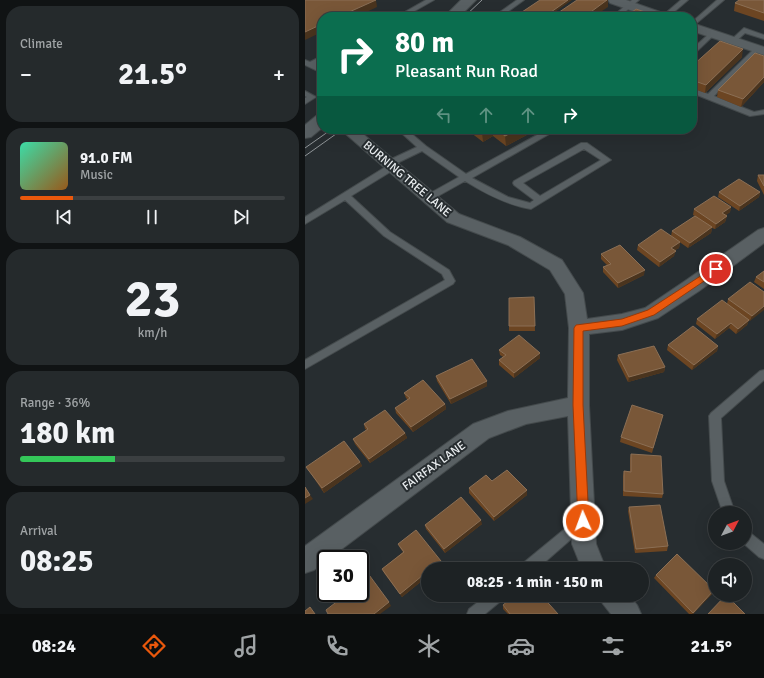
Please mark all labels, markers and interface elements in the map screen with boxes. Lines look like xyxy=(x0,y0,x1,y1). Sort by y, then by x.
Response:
text: 80 m xyxy=(395,26,454,60)
icon: right xyxy=(329,28,381,80)
text: Climate xyxy=(20,36,63,52)
text: 21.5° xyxy=(118,56,187,93)
text: Pleasant Run Road xyxy=(395,60,538,82)
text: − xyxy=(20,61,32,88)
text: + xyxy=(273,61,285,88)
icon: left xyxy=(433,104,455,126)
icon: ahead xyxy=(475,104,497,126)
icon: ahead xyxy=(517,104,539,126)
icon: right xyxy=(559,104,581,126)
street label: BURNING TREE LANE xyxy=(360,138,454,220)
text: 91.0 FM xyxy=(80,149,132,167)
text: Music xyxy=(80,167,113,183)
icon: previous xyxy=(53,206,75,228)
icon: pause xyxy=(141,206,163,228)
icon: next xyxy=(230,206,252,228)
pin xyxy=(699,252,733,286)
icon: arrive xyxy=(705,258,727,280)
text: 23 xyxy=(124,267,181,331)
text: km/h xyxy=(138,325,167,341)
text: Range · 36% xyxy=(20,395,90,411)
text: 180 km xyxy=(20,415,115,452)
street label: FAIRFAX LANE xyxy=(399,438,469,494)
position arrow xyxy=(562,500,604,542)
north arrow xyxy=(708,506,752,550)
map controls xyxy=(708,506,752,602)
text: Arrival xyxy=(20,523,57,539)
text: 08:25 xyxy=(20,543,94,580)
speed limit sign: 30 xyxy=(317,550,369,602)
button: sound xyxy=(708,558,752,602)
text: 08:25 · 1 min · 150 m xyxy=(467,573,603,591)
icon: directions xyxy=(140,632,168,660)
icon: music xyxy=(232,632,260,660)
icon: phone xyxy=(323,632,351,660)
icon: climate xyxy=(415,632,443,660)
icon: car xyxy=(507,632,535,660)
icon: filters xyxy=(599,632,627,660)
text: 08:24 xyxy=(32,635,76,657)
text: 21.5° xyxy=(691,635,732,657)

